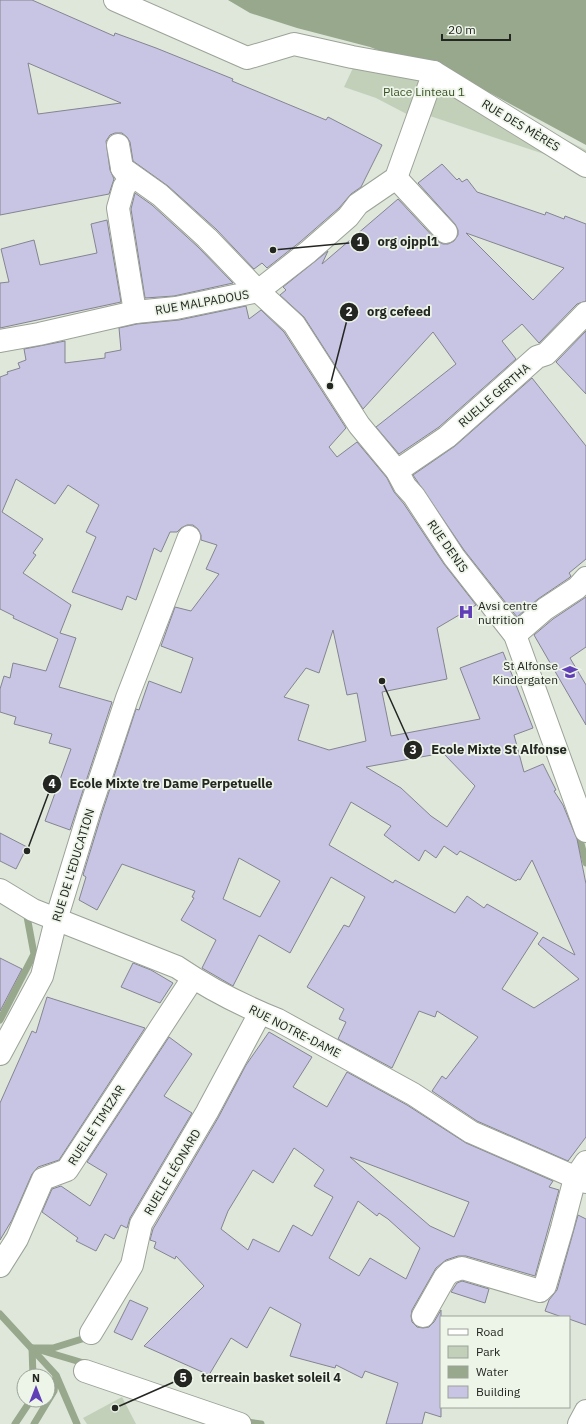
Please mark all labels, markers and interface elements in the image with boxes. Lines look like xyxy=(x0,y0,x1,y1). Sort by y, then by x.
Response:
scale bar xyxy=(442,16,510,42)
text: 20 m xyxy=(448,22,476,37)
park label: Place Linteau 1 xyxy=(383,84,465,99)
street label: RUE DES MÈRES xyxy=(479,96,563,154)
callout: org ojppl1 xyxy=(350,229,447,254)
text: org ojppl1 xyxy=(377,233,439,250)
text: 1 xyxy=(356,234,364,249)
street label: RUE MALPADOUS xyxy=(154,286,250,318)
callout: org cefeed xyxy=(339,299,439,324)
text: org cefeed xyxy=(367,303,431,320)
text: 2 xyxy=(345,304,353,319)
street label: RUELLE GERTHA xyxy=(455,360,533,430)
street label: RUE DENIS xyxy=(424,517,472,575)
place label: Avsi centre nutrition xyxy=(478,598,538,627)
hospital icon: Avsi centre nutrition xyxy=(457,603,475,621)
place label: St Alfonse Kindergaten xyxy=(493,658,558,687)
school or university icon: St Alfonse Kindergaten xyxy=(561,663,579,681)
callout: Ecole Mixte St Alfonse xyxy=(403,737,575,762)
text: Ecole Mixte St Alfonse xyxy=(431,741,567,758)
text: 3 xyxy=(409,742,417,757)
callout: Ecole Mixte tre Dame Perpetuelle xyxy=(42,771,281,796)
text: Ecole Mixte tre Dame Perpetuelle xyxy=(69,775,273,792)
text: 4 xyxy=(48,776,56,791)
street label: RUE DE L'EDUCATION xyxy=(49,807,97,923)
street label: RUE NOTRE-DAME xyxy=(247,1001,343,1061)
street label: RUELLE TIMIZAR xyxy=(64,1082,128,1168)
street label: RUELLE LÉONARD xyxy=(140,1126,204,1218)
legend xyxy=(440,1316,570,1408)
text: Road xyxy=(476,1324,504,1339)
text: Park xyxy=(476,1344,501,1359)
text: Water xyxy=(476,1364,509,1379)
callout: terreain basket soleil 4 xyxy=(173,1365,349,1390)
north arrow xyxy=(16,1368,56,1408)
text: terreain basket soleil 4 xyxy=(201,1369,341,1386)
text: 5 xyxy=(179,1370,187,1385)
text: N xyxy=(32,1371,40,1385)
text: Building xyxy=(476,1384,521,1399)

